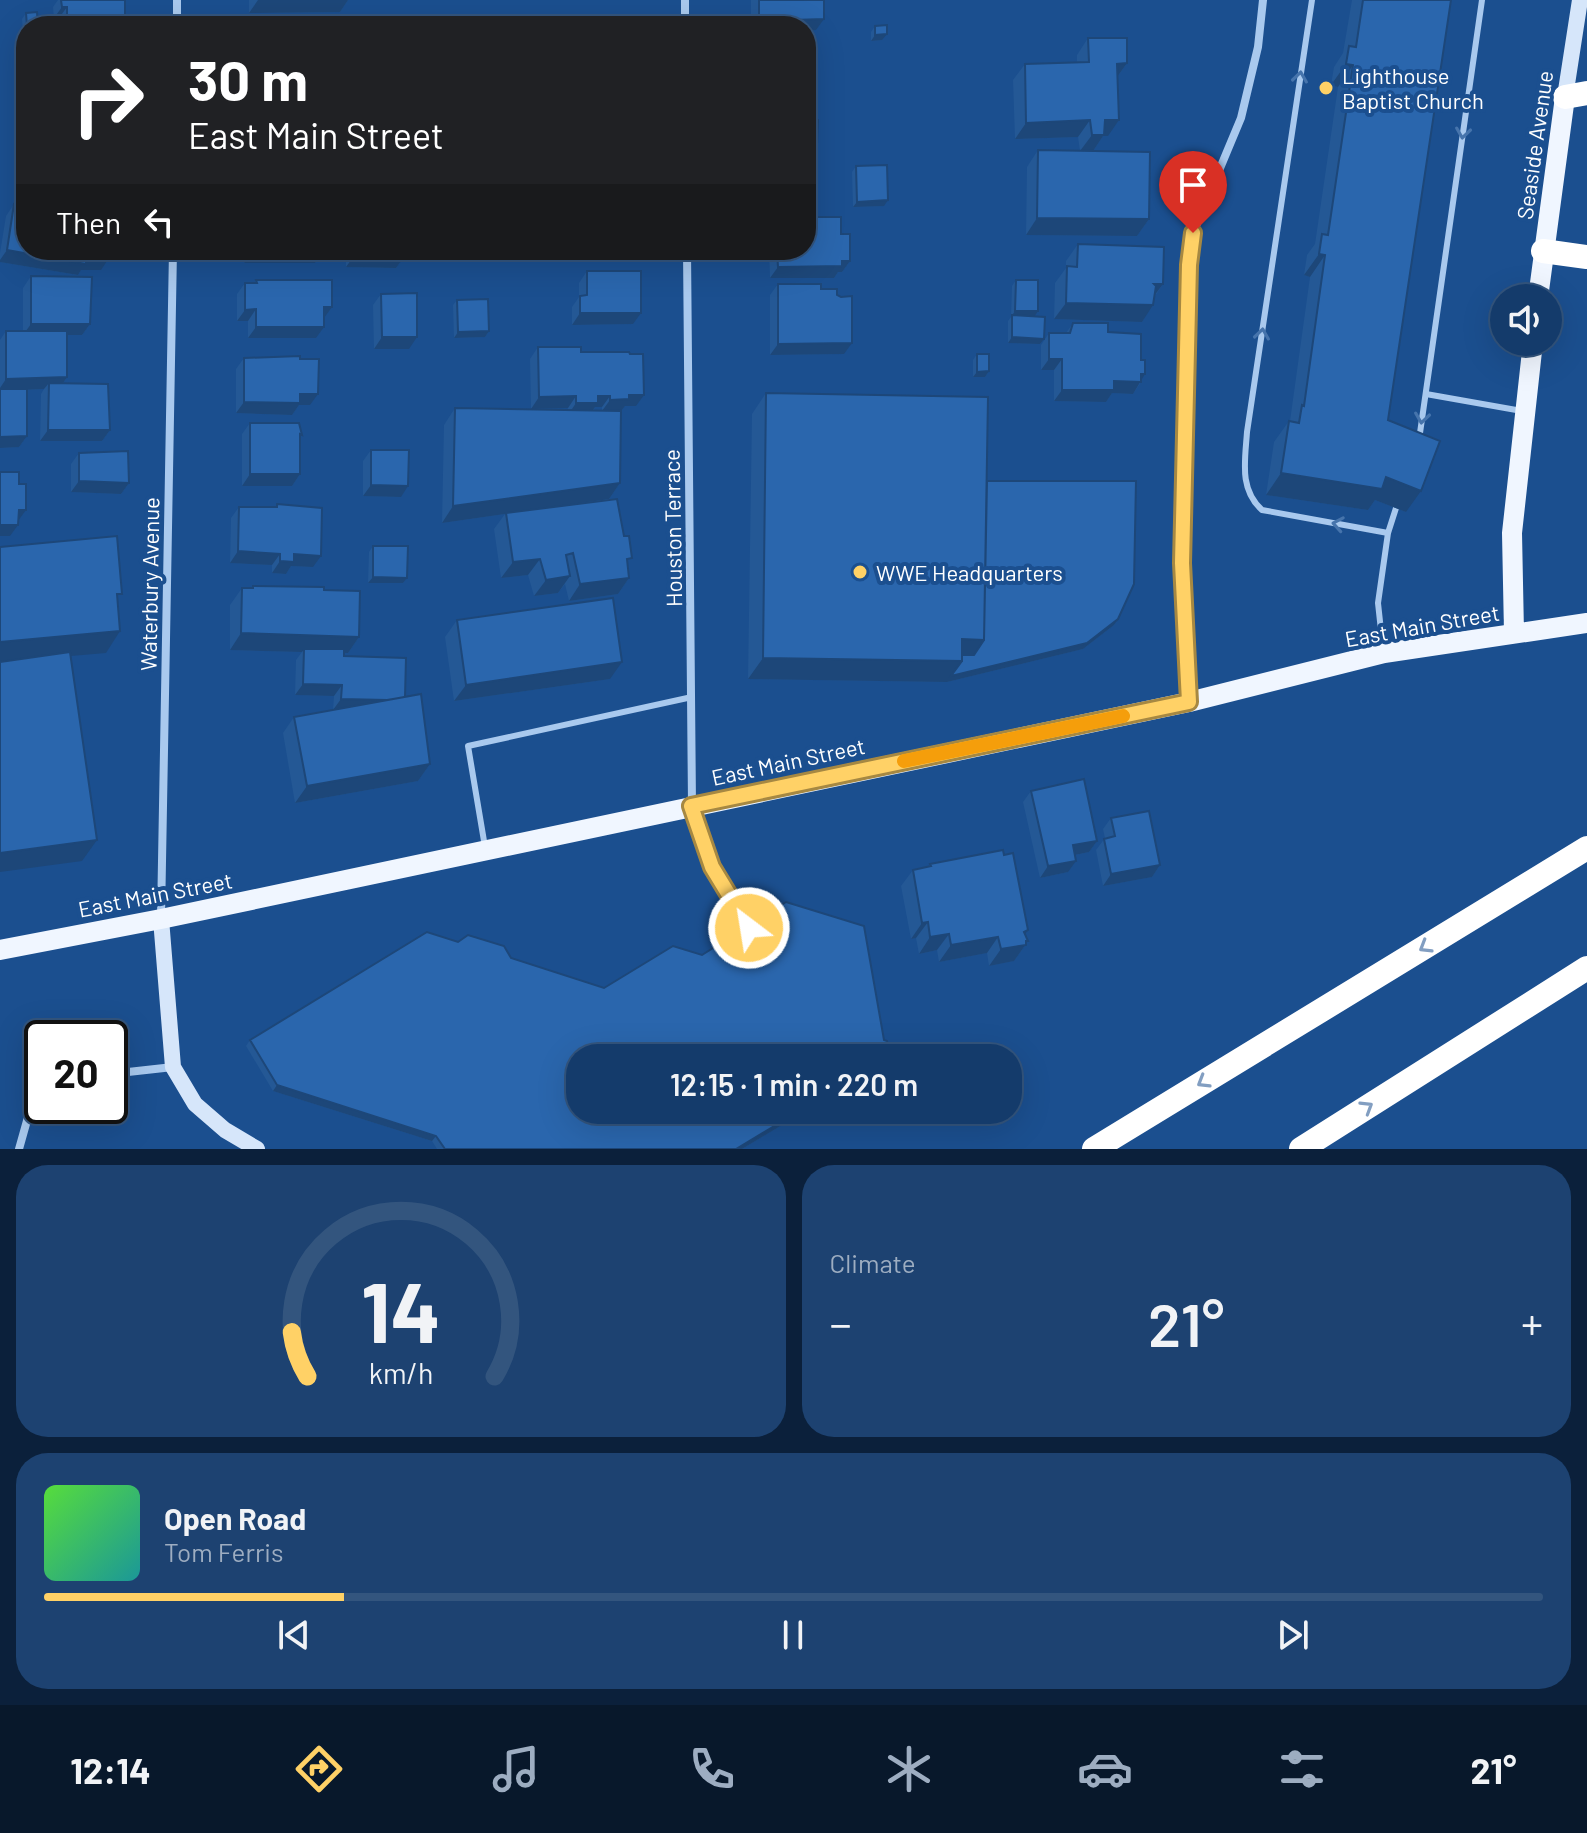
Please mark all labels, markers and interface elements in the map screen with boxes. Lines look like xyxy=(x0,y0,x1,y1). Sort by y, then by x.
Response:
text: 30 m xyxy=(188,45,308,112)
icon: right xyxy=(56,48,160,152)
place label: Lighthouse Baptist Church xyxy=(1342,62,1484,113)
street label: Seaside Avenue xyxy=(1511,69,1557,221)
one-way arrow xyxy=(1291,70,1308,84)
marker: Lighthouse Baptist Church xyxy=(1317,79,1335,97)
text: East Main Street xyxy=(188,113,444,156)
one-way arrow xyxy=(1455,126,1472,140)
pin xyxy=(1159,151,1227,233)
icon: arrive xyxy=(1171,163,1215,207)
icon: left xyxy=(137,200,181,244)
text: Then xyxy=(56,204,121,240)
map controls xyxy=(1490,284,1562,356)
button: sound xyxy=(1490,284,1562,356)
one-way arrow xyxy=(1253,328,1270,341)
one-way arrow xyxy=(1414,411,1431,425)
street label: Houston Terrace xyxy=(658,449,686,607)
street label: Waterbury Avenue xyxy=(134,497,164,671)
one-way arrow xyxy=(1331,517,1344,534)
place label: WWE Headquarters xyxy=(876,559,1063,585)
marker: WWE Headquarters xyxy=(851,563,869,581)
street label: East Main Street xyxy=(1343,599,1501,651)
street label: East Main Street xyxy=(709,732,867,790)
street label: East Main Street xyxy=(76,866,234,922)
position arrow xyxy=(707,886,791,970)
one-way arrow xyxy=(1419,937,1434,953)
speed limit sign: 20 xyxy=(24,1020,128,1124)
text: 12:15 · 1 min · 220 m xyxy=(670,1066,918,1102)
one-way arrow xyxy=(1197,1073,1212,1088)
one-way arrow xyxy=(1358,1102,1373,1117)
text: Climate xyxy=(830,1247,916,1278)
text: 14 xyxy=(361,1260,441,1360)
text: 21° xyxy=(1148,1287,1224,1359)
text: − xyxy=(830,1296,852,1349)
text: + xyxy=(1521,1296,1543,1349)
text: km/h xyxy=(368,1355,433,1390)
text: Open Road xyxy=(164,1500,306,1536)
text: Tom Ferris xyxy=(164,1536,284,1567)
icon: previous xyxy=(272,1613,316,1657)
icon: pause xyxy=(771,1613,815,1657)
icon: next xyxy=(1271,1613,1315,1657)
icon: directions xyxy=(291,1741,347,1797)
icon: music xyxy=(488,1741,544,1797)
icon: phone xyxy=(684,1741,740,1797)
icon: climate xyxy=(881,1741,937,1797)
icon: car xyxy=(1077,1741,1133,1797)
icon: filters xyxy=(1274,1741,1330,1797)
text: 12:14 xyxy=(70,1748,151,1791)
text: 21° xyxy=(1470,1748,1517,1791)

